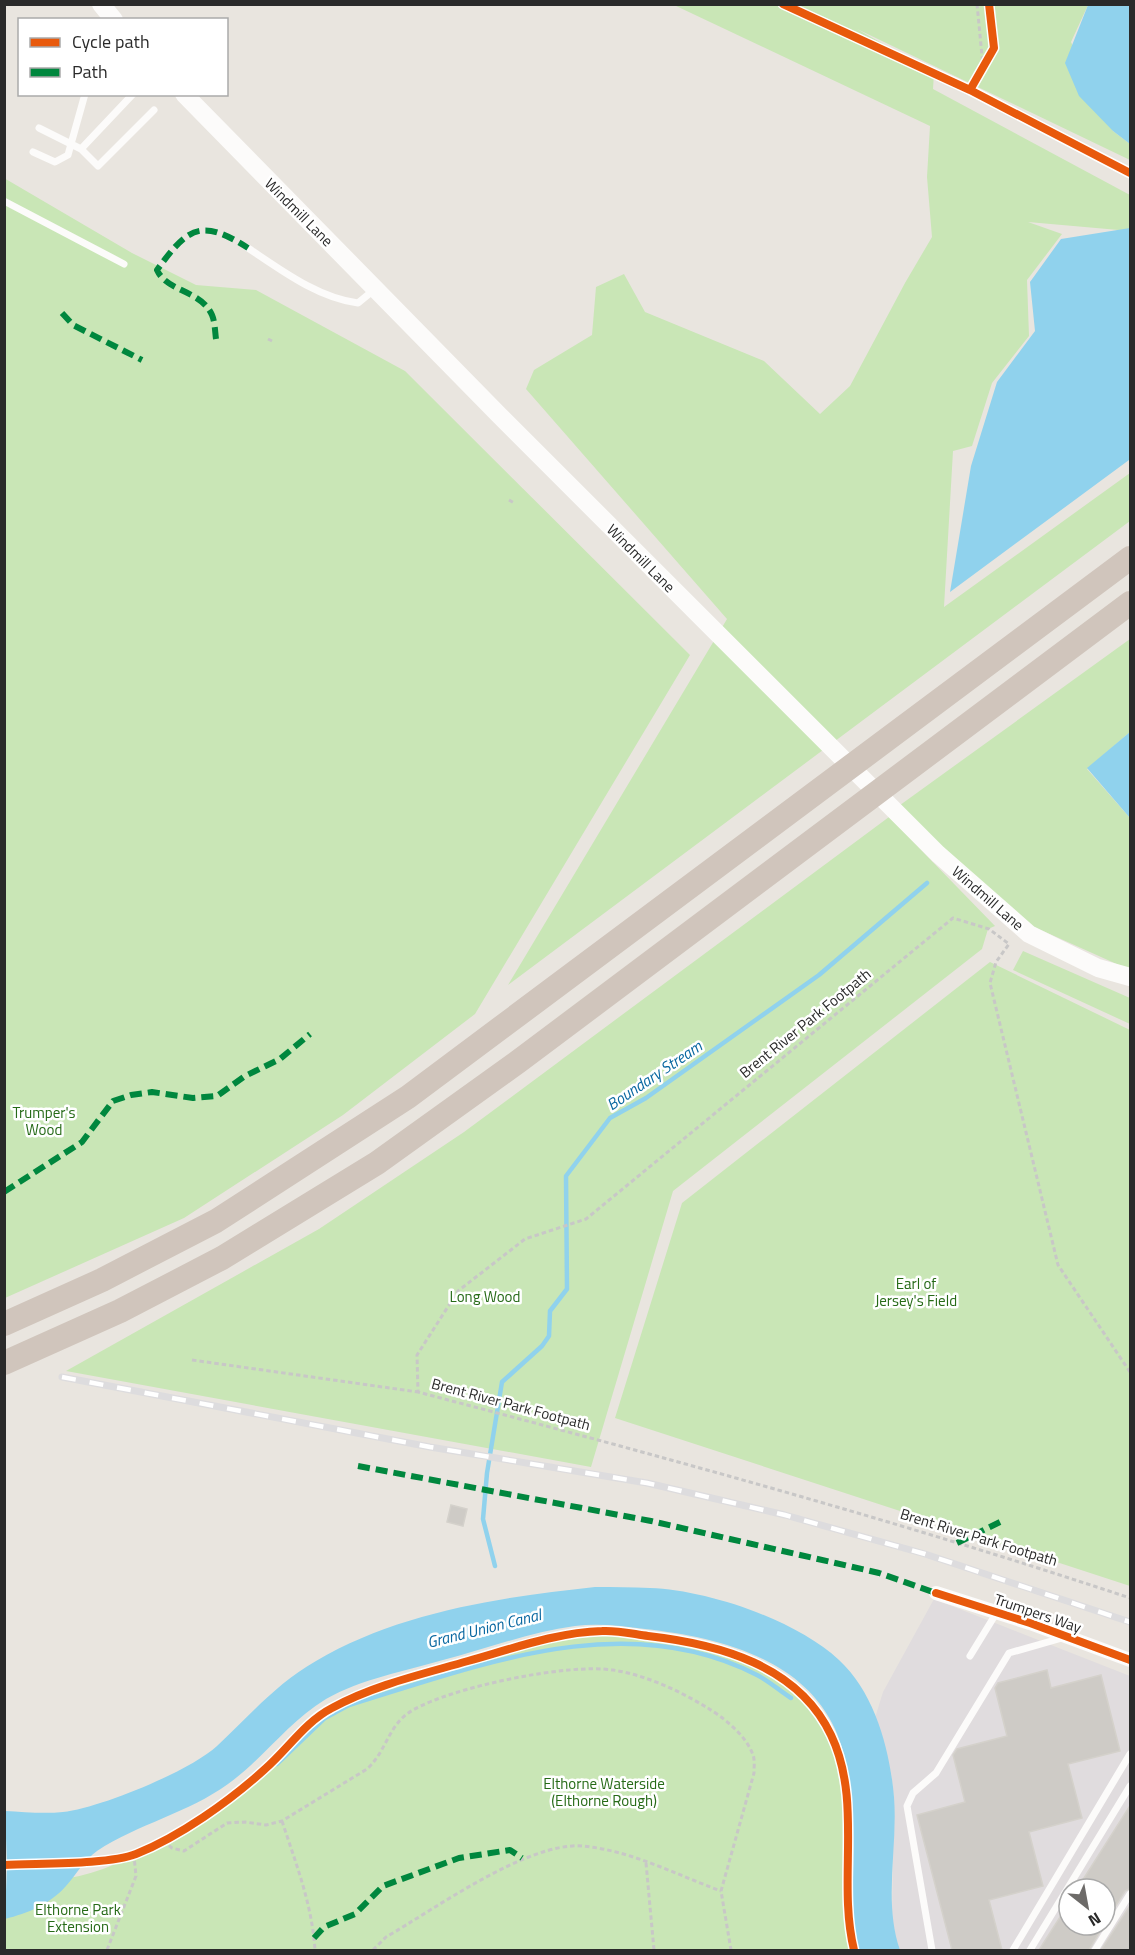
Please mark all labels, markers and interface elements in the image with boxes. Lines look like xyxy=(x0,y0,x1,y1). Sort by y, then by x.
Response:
legend xyxy=(18,18,228,96)
text: Cycle path xyxy=(72,28,150,55)
text: Path xyxy=(72,58,108,85)
street label: Windmill Lane xyxy=(259,172,339,252)
street label: Windmill Lane xyxy=(601,518,681,598)
street label: Windmill Lane xyxy=(947,860,1029,936)
street label: Brent River Park Footpath xyxy=(734,963,876,1083)
water label: Boundary Stream xyxy=(601,1034,707,1116)
park label: Trumper's Wood xyxy=(13,1101,76,1141)
park label: Earl of Jersey's Field xyxy=(875,1272,957,1312)
park label: Long Wood xyxy=(450,1285,520,1308)
street label: Brent River Park Footpath xyxy=(429,1372,593,1436)
street label: Brent River Park Footpath xyxy=(897,1502,1061,1572)
street label: Trumpers Way xyxy=(991,1587,1085,1639)
water label: Grand Union Canal xyxy=(424,1602,545,1654)
park label: Elthorne Waterside (Elthorne Rough) xyxy=(543,1772,665,1812)
north arrow xyxy=(1057,1877,1117,1937)
park label: Elthorne Park Extension xyxy=(35,1898,121,1938)
text: N xyxy=(1084,1907,1106,1933)

